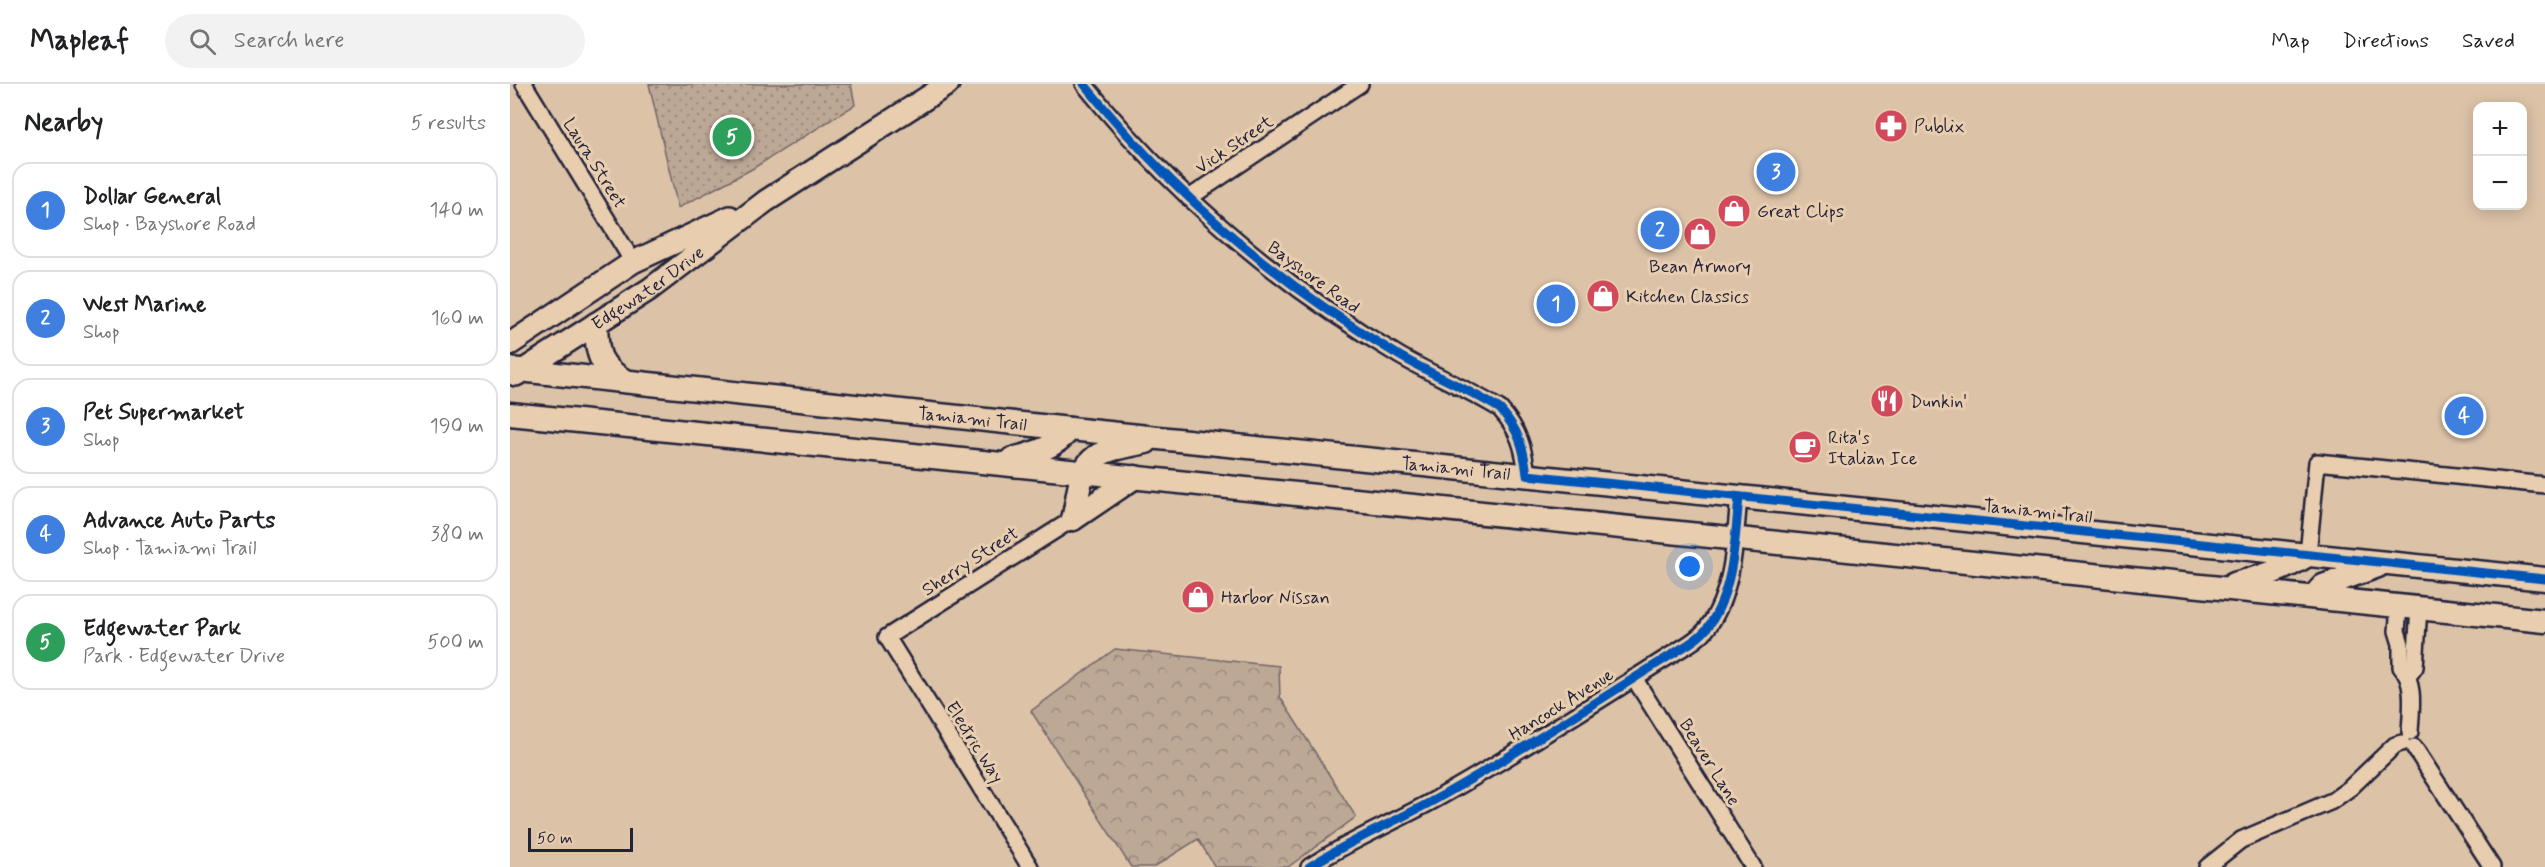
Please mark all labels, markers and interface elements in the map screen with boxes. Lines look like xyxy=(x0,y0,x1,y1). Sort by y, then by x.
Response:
search box xyxy=(165,14,585,68)
text: Mapleaf xyxy=(30,23,129,60)
icon: search xyxy=(186,25,219,58)
text: Search here xyxy=(234,27,344,55)
text: Map xyxy=(2271,27,2310,55)
text: Directions xyxy=(2343,27,2429,55)
text: Saved xyxy=(2462,27,2515,55)
map controls xyxy=(2473,102,2527,210)
button: + xyxy=(2473,102,2527,156)
text: Nearby xyxy=(24,106,103,140)
pharmacy icon: Publix xyxy=(1873,108,1909,144)
text: 5 results xyxy=(411,110,486,137)
street label: Vick Street xyxy=(1191,110,1279,180)
street label: Laura Street xyxy=(557,114,631,213)
pin: 5 xyxy=(712,115,752,160)
place label: Publix xyxy=(1914,115,1965,139)
pin: 3 xyxy=(1756,150,1796,194)
button: − xyxy=(2473,156,2527,210)
text: Dollar General xyxy=(83,183,221,211)
shop icon: Great Clips xyxy=(1716,193,1752,229)
text: 1 xyxy=(41,197,50,224)
text: 140 m xyxy=(430,197,484,224)
place label: Great Clips xyxy=(1757,200,1844,224)
pin: 2 xyxy=(1640,208,1680,252)
text: Shop · Bayshore Road xyxy=(83,211,256,238)
shop icon: Bean Armory xyxy=(1682,216,1718,252)
street label: Bayshore Road xyxy=(1262,236,1364,320)
street label: Edgewater Drive xyxy=(587,241,710,336)
place label: Bean Armory xyxy=(1649,255,1751,279)
shop icon: Kitchen Classics xyxy=(1585,278,1621,314)
pin: 1 xyxy=(1536,282,1576,326)
place label: Kitchen Classics xyxy=(1626,285,1749,309)
text: West Marine xyxy=(83,291,207,319)
text: 2 xyxy=(41,305,50,332)
text: 160 m xyxy=(431,305,484,332)
text: Shop xyxy=(83,319,120,346)
restaurant icon: Dunkin' xyxy=(1869,383,1905,419)
place label: Dunkin' xyxy=(1910,390,1967,414)
pin: 4 xyxy=(2444,394,2484,438)
text: Pet Supermarket xyxy=(83,399,244,427)
street label: Tamiami Trail xyxy=(917,402,1028,437)
text: 3 xyxy=(41,413,50,440)
text: 190 m xyxy=(430,413,484,440)
place label: Rita's Italian Ice xyxy=(1828,426,1917,471)
text: Shop xyxy=(83,427,120,454)
cafe icon: Rita's Italian Ice xyxy=(1787,429,1823,465)
street label: Tamiami Trail xyxy=(1400,452,1511,487)
street label: Tamiami Trail xyxy=(1982,494,2093,530)
text: Advance Auto Parts xyxy=(83,507,275,535)
text: 4 xyxy=(40,521,51,548)
text: 380 m xyxy=(431,521,484,548)
street label: Sherry Street xyxy=(918,522,1024,602)
text: Shop · Tamiami Trail xyxy=(83,535,256,562)
your location xyxy=(1675,552,1704,581)
shop icon: Harbor Nissan xyxy=(1180,579,1216,615)
place label: Harbor Nissan xyxy=(1221,586,1330,610)
text: Edgewater Park xyxy=(83,615,241,643)
text: 5 xyxy=(40,629,52,656)
text: 500 m xyxy=(427,629,484,656)
text: Park · Edgewater Drive xyxy=(83,643,285,670)
street label: Hancock Avenue xyxy=(1505,663,1618,747)
street label: Electric Way xyxy=(940,697,1009,788)
street label: Beaver Lane xyxy=(1673,715,1745,811)
scale bar xyxy=(528,825,633,852)
text: 50 m xyxy=(537,828,573,849)

